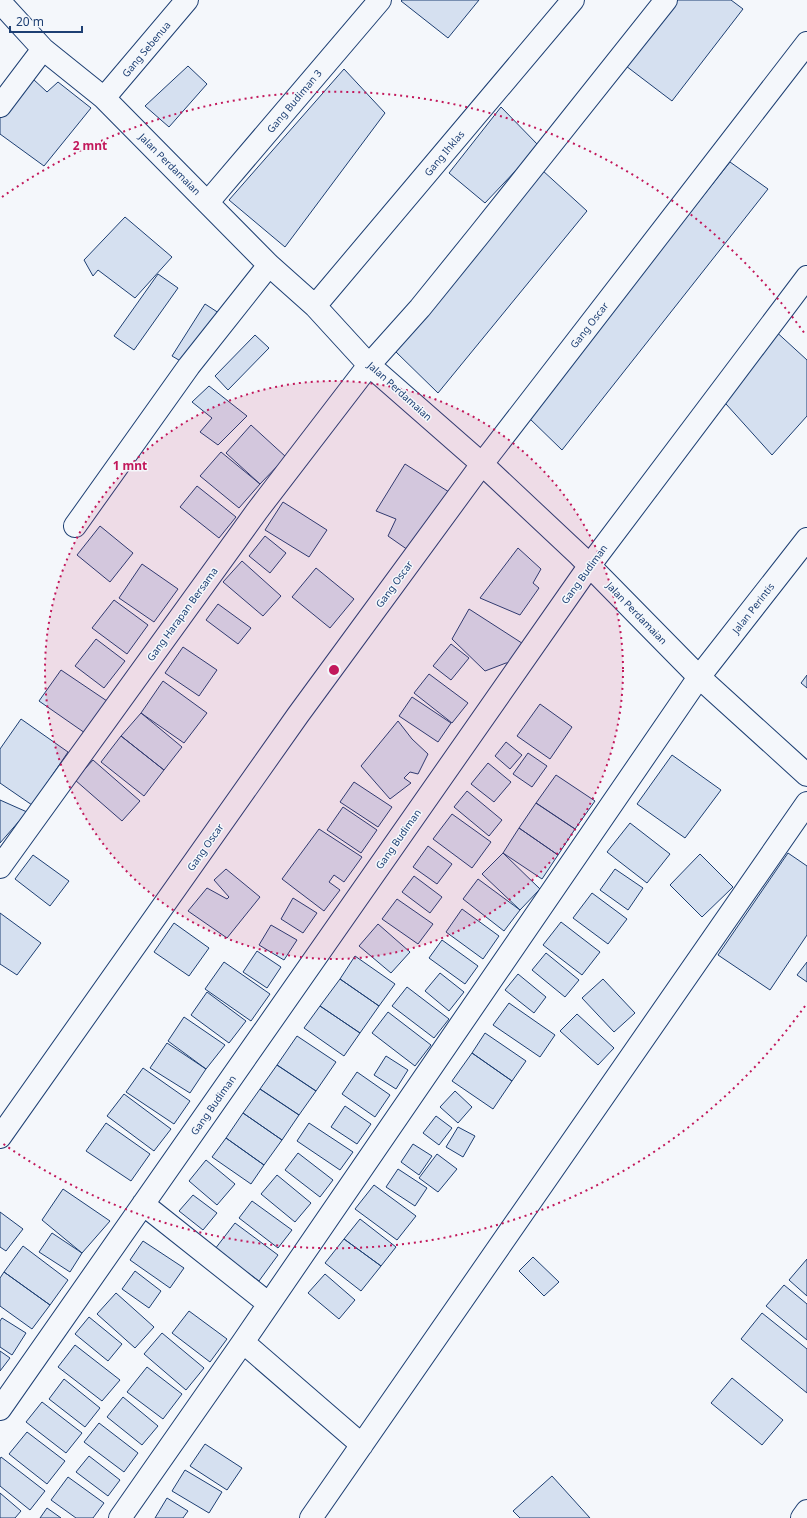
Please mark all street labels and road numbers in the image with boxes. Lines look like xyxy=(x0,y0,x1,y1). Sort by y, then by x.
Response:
street label: Gang Sebenua xyxy=(119,18,173,80)
street label: Gang Budiman 3 xyxy=(263,66,325,136)
street label: Gang Ihklas xyxy=(421,127,467,179)
street label: Jalan Perdamaian xyxy=(135,129,204,198)
street label: Gang Oscar xyxy=(567,299,611,351)
street label: Jalan Perdamaian xyxy=(364,358,435,424)
street label: Gang Budiman xyxy=(558,541,610,607)
street label: Gang Oscar xyxy=(372,558,416,610)
street label: Gang Harapan Bersama xyxy=(143,564,221,664)
street label: Jalan Perdamaian xyxy=(603,578,671,647)
street label: Jalan Perintis xyxy=(728,580,777,637)
street label: Gang Budiman xyxy=(372,806,424,872)
street label: Gang Oscar xyxy=(184,820,226,874)
street label: Gang Budiman xyxy=(187,1072,239,1138)

